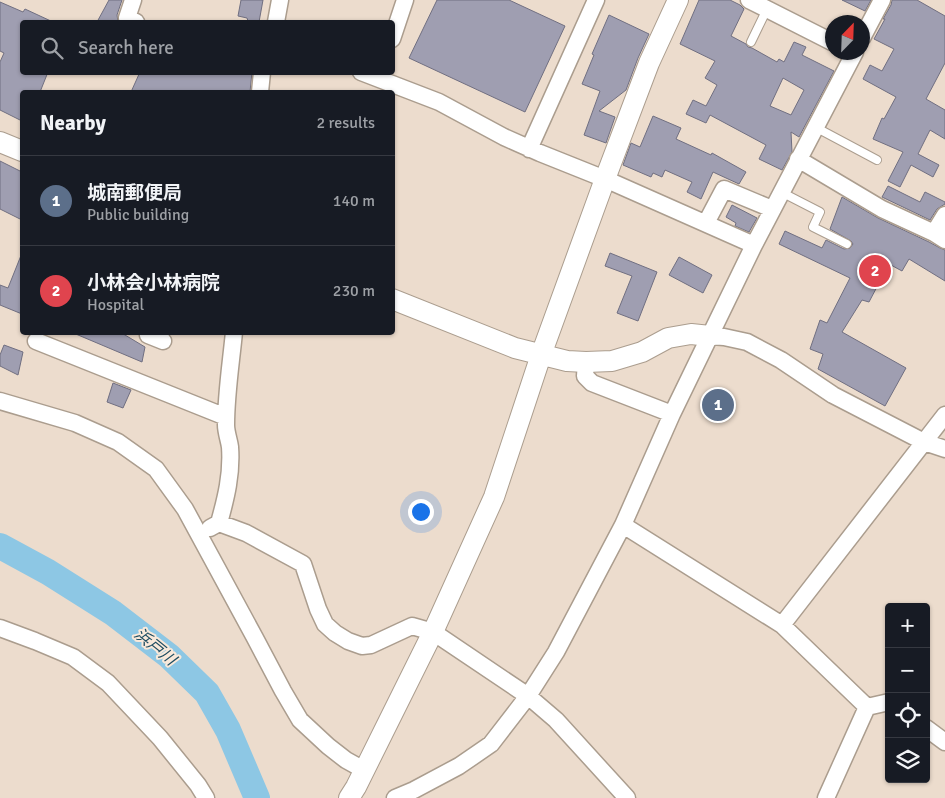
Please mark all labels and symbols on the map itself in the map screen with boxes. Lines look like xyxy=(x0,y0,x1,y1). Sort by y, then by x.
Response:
north arrow xyxy=(825,15,870,60)
pin: 2 xyxy=(859,252,891,290)
pin: 1 xyxy=(702,386,734,424)
your location xyxy=(408,499,434,525)
water label: 浜戸川 xyxy=(130,624,181,671)

